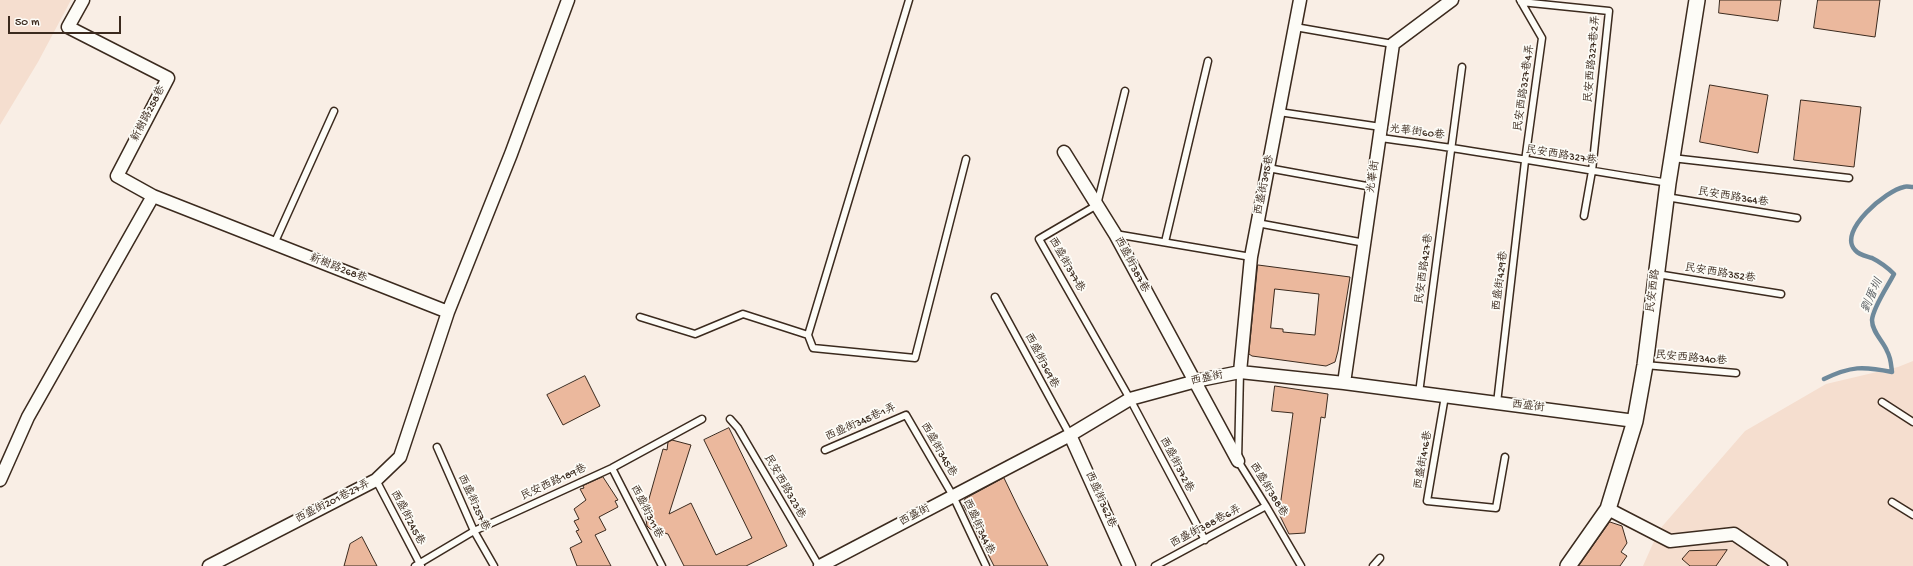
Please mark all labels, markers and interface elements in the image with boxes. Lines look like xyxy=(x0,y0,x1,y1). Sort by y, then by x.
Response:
scale bar xyxy=(10,8,123,34)
street label: 民安西路327巷2弄 xyxy=(1583,14,1603,104)
text: 50 m xyxy=(15,16,40,30)
street label: 民安西路327巷4弄 xyxy=(1512,43,1538,133)
street label: 新樹路258巷 xyxy=(129,84,169,144)
street label: 光華街60巷 xyxy=(1388,123,1446,143)
street label: 民安西路327巷 xyxy=(1524,144,1598,168)
street label: 西盛街395巷 xyxy=(1253,154,1277,216)
street label: 光華街 xyxy=(1365,160,1383,194)
street label: 民安西路364巷 xyxy=(1697,186,1769,210)
street label: 民安西路427巷 xyxy=(1414,233,1436,305)
street label: 西盛街377巷 xyxy=(1045,235,1087,295)
street label: 西盛街387巷 xyxy=(1111,235,1151,295)
street label: 西盛街429巷 xyxy=(1491,250,1511,312)
street label: 新樹路268巷 xyxy=(307,252,369,286)
street label: 民安西路352巷 xyxy=(1683,262,1757,286)
street label: 民安西路 xyxy=(1645,268,1663,314)
water label: 劉厝圳 xyxy=(1859,277,1887,315)
street label: 西盛街369巷 xyxy=(1021,331,1061,391)
street label: 民安西路340巷 xyxy=(1654,349,1728,369)
street label: 西盛街 xyxy=(1189,369,1225,389)
street label: 西盛街 xyxy=(1511,398,1545,416)
street label: 西盛街345巷1弄 xyxy=(824,401,898,445)
street label: 西盛街345巷 xyxy=(917,420,959,480)
street label: 西盛街416巷 xyxy=(1412,430,1436,490)
street label: 西盛街372巷 xyxy=(1156,435,1196,495)
street label: 民安西路323巷 xyxy=(760,453,808,521)
street label: 西盛街388巷 xyxy=(1246,460,1290,520)
street label: 民安西路189巷 xyxy=(519,462,589,504)
street label: 西盛街362巷 xyxy=(1082,470,1118,530)
street label: 西盛街257巷 xyxy=(454,473,492,533)
street label: 西盛街201巷27弄 xyxy=(293,477,373,527)
street label: 西盛街311巷 xyxy=(627,483,665,541)
street label: 西盛街245巷 xyxy=(387,488,427,548)
street label: 西盛街344巷 xyxy=(959,497,997,557)
street label: 西盛街 xyxy=(897,502,933,530)
street label: 西盛街388巷6弄 xyxy=(1168,503,1244,551)

